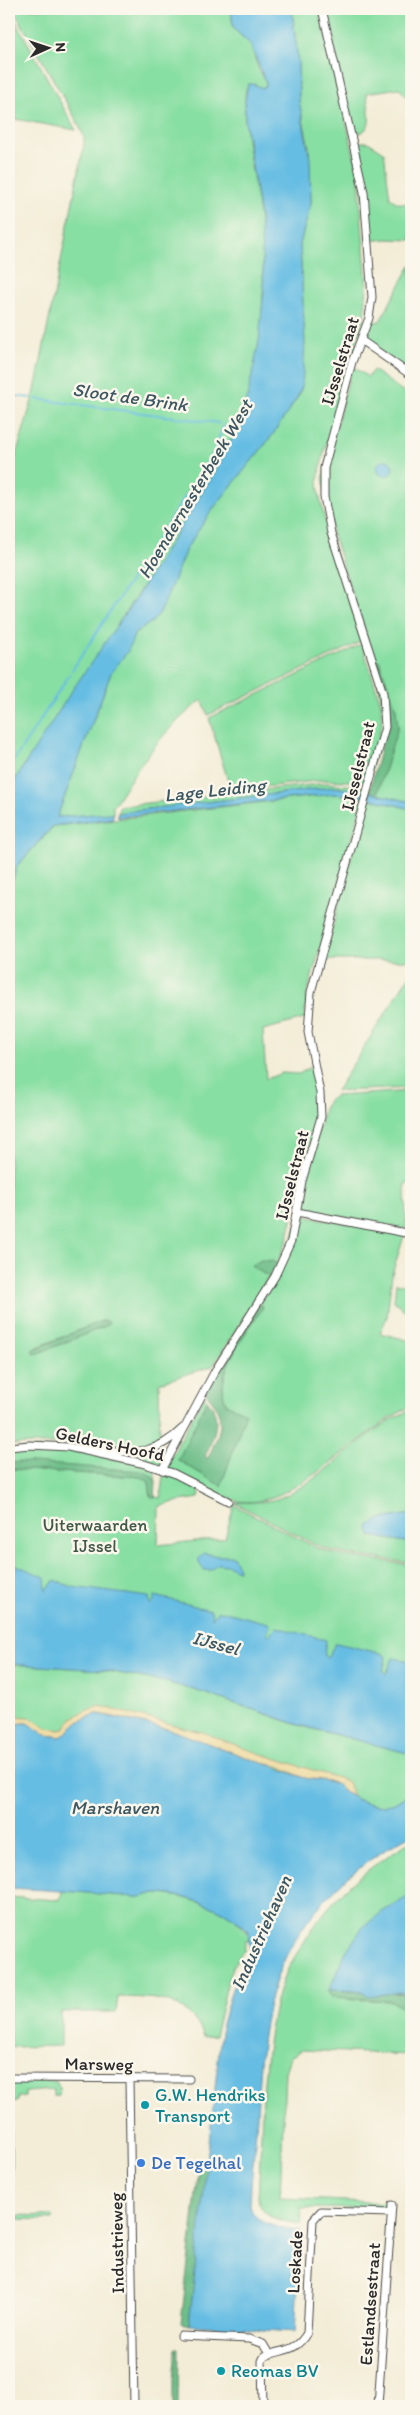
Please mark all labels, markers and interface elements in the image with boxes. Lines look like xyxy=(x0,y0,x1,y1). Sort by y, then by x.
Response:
north arrow xyxy=(22,22,72,72)
text: N xyxy=(52,42,69,53)
street label: IJsselstraat xyxy=(316,314,364,408)
water label: Sloot de Brink xyxy=(71,378,190,417)
water label: Hoendernesterbeek West xyxy=(132,394,258,583)
street label: IJsselstraat xyxy=(336,719,380,813)
water label: Lage Leiding xyxy=(163,773,269,807)
street label: IJsselstraat xyxy=(270,1128,314,1222)
street label: Gelders Hoofd xyxy=(53,1422,167,1466)
park label: Uiterwaarden IJssel xyxy=(42,1514,148,1557)
water label: IJssel xyxy=(190,1626,243,1661)
water label: Marshaven xyxy=(71,1796,160,1819)
water label: Industriehaven xyxy=(225,1871,297,1994)
street label: Marsweg xyxy=(64,2052,134,2076)
place label: G.W. Hendriks Transport xyxy=(155,2084,266,2127)
marker: G.W. Hendriks Transport xyxy=(139,2099,151,2111)
place label: De Tegelhal xyxy=(151,2152,241,2174)
marker: De Tegelhal xyxy=(135,2157,147,2169)
street label: Industrieweg xyxy=(105,2191,129,2294)
street label: Loskade xyxy=(282,2230,308,2294)
street label: Estlandsestraat xyxy=(355,2242,385,2366)
place label: Reomas BV xyxy=(231,2360,319,2382)
marker: Reomas BV xyxy=(215,2365,227,2377)

